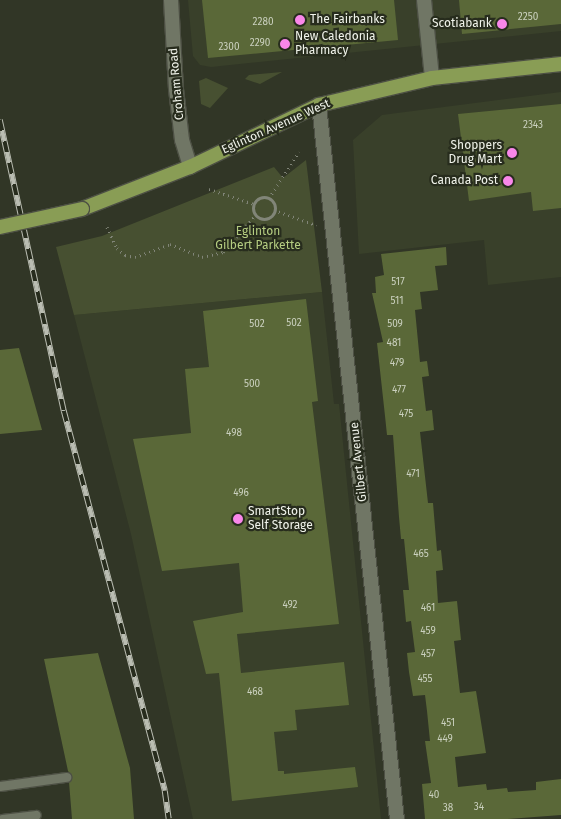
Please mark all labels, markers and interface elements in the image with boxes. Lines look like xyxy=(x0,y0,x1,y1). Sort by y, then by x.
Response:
house number: 2250 xyxy=(518,12,538,24)
place label: The Fairbanks xyxy=(310,13,385,27)
marker: The Fairbanks xyxy=(294,14,306,26)
house number: 2280 xyxy=(253,17,273,29)
place label: Scotiabank xyxy=(432,17,492,31)
marker: Scotiabank xyxy=(496,18,508,30)
place label: New Caledonia Pharmacy xyxy=(295,30,376,58)
house number: 2290 xyxy=(250,38,270,50)
marker: New Caledonia Pharmacy xyxy=(279,38,291,50)
house number: 2300 xyxy=(218,42,240,54)
street label: Croham Road xyxy=(167,47,187,121)
street label: Eglinton Avenue West xyxy=(220,97,332,157)
house number: 2343 xyxy=(523,120,543,132)
place label: Shoppers Drug Mart xyxy=(448,139,502,167)
marker: Shoppers Drug Mart xyxy=(506,147,518,159)
place label: Canada Post xyxy=(431,174,498,188)
marker: Canada Post xyxy=(502,175,514,187)
park label: Eglinton Gilbert Parkette xyxy=(215,225,301,253)
house number: 517 xyxy=(391,277,405,289)
house number: 511 xyxy=(390,296,404,308)
house number: 502 xyxy=(286,318,302,330)
house number: 502 xyxy=(249,319,265,331)
house number: 509 xyxy=(387,319,403,331)
house number: 481 xyxy=(387,338,401,350)
house number: 479 xyxy=(390,358,404,370)
house number: 500 xyxy=(244,379,260,391)
house number: 477 xyxy=(392,385,406,397)
house number: 475 xyxy=(399,409,413,421)
street label: Gilbert Avenue xyxy=(348,421,370,503)
house number: 498 xyxy=(226,428,242,440)
house number: 471 xyxy=(406,469,420,481)
house number: 496 xyxy=(233,488,249,500)
place label: SmartStop Self Storage xyxy=(248,505,313,533)
marker: SmartStop Self Storage xyxy=(232,513,244,525)
house number: 465 xyxy=(413,549,429,561)
house number: 492 xyxy=(282,600,298,612)
house number: 461 xyxy=(421,603,435,615)
house number: 459 xyxy=(420,626,436,638)
house number: 457 xyxy=(421,649,435,661)
house number: 455 xyxy=(417,674,433,686)
house number: 468 xyxy=(247,687,263,699)
house number: 451 xyxy=(441,718,455,730)
house number: 449 xyxy=(437,734,453,746)
house number: 40 xyxy=(429,790,439,802)
house number: 34 xyxy=(474,802,484,814)
house number: 38 xyxy=(443,803,453,815)

